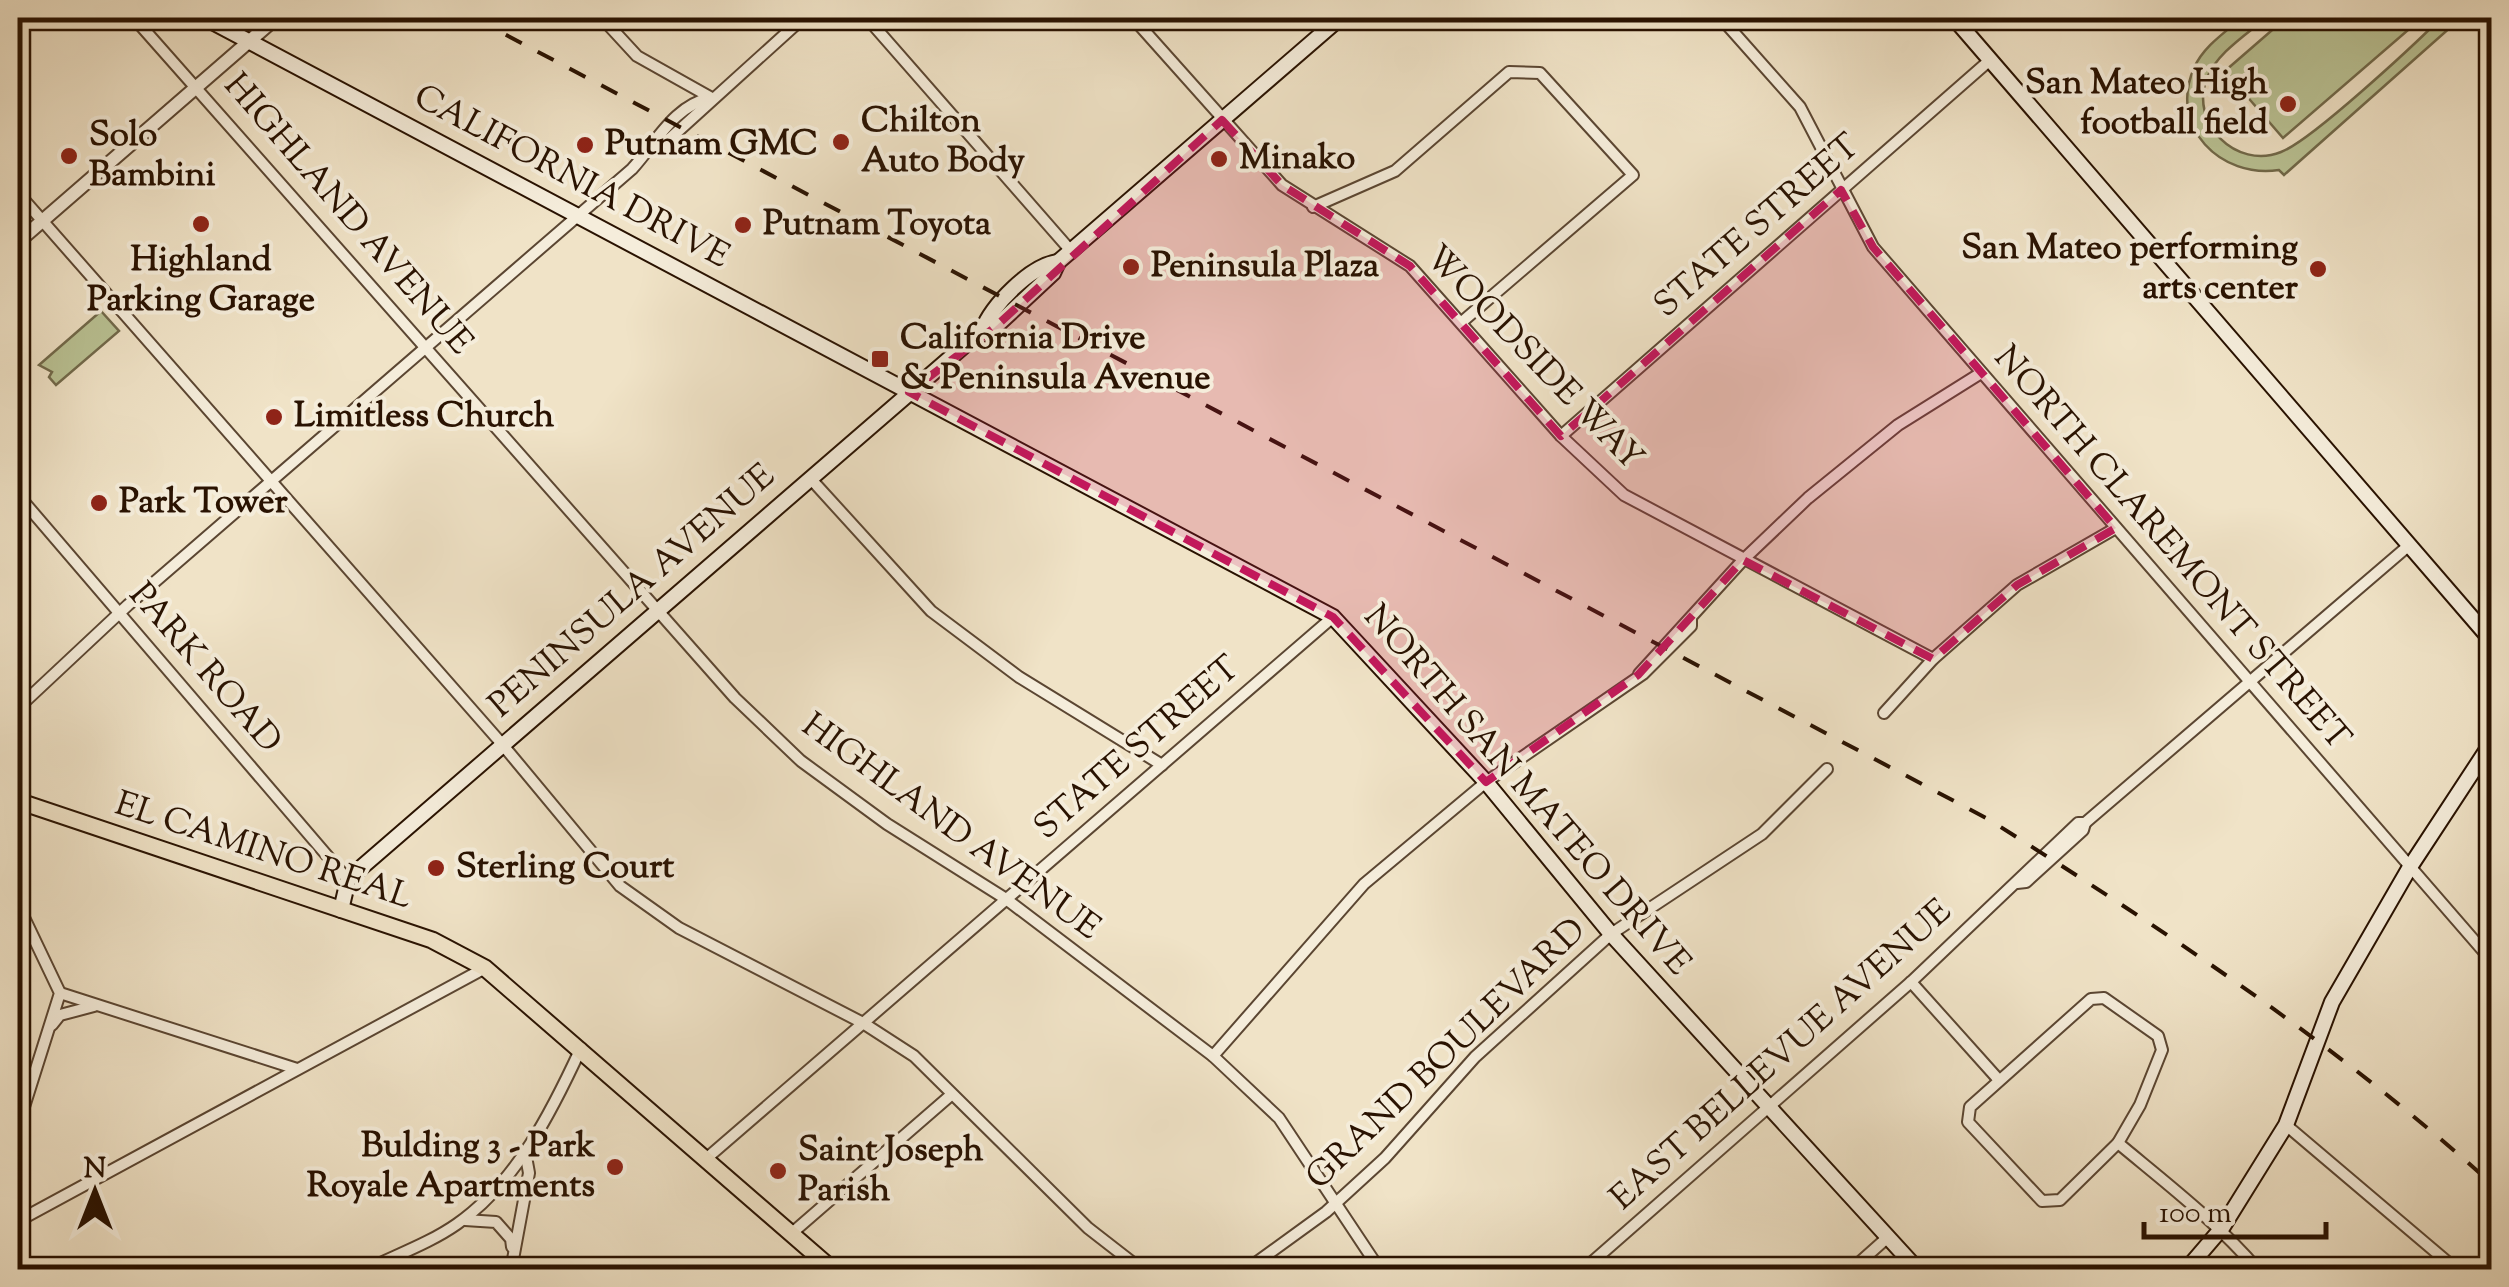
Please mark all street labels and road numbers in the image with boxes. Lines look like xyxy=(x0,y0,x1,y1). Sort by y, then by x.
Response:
street label: HIGHLAND AVENUE xyxy=(210,63,484,367)
street label: CALIFORNIA DRIVE xyxy=(404,73,738,283)
street label: STATE STREET xyxy=(1644,123,1872,331)
street label: WOODSIDE WAY xyxy=(1412,235,1654,483)
street label: NORTH CLAREMONT STREET xyxy=(1981,335,2361,763)
street label: PENINSULA AVENUE xyxy=(479,453,787,731)
street label: PARK ROAD xyxy=(115,573,293,765)
street label: NORTH SAN MATEO DRIVE xyxy=(1350,594,1702,988)
street label: STATE STREET xyxy=(1024,645,1252,853)
street label: HIGHLAND AVENUE xyxy=(790,702,1110,954)
street label: EL CAMINO REAL xyxy=(108,780,418,924)
street label: EAST BELLEVUE AVENUE xyxy=(1600,888,1964,1224)
street label: GRAND BOULEVARD xyxy=(1295,907,1599,1203)

